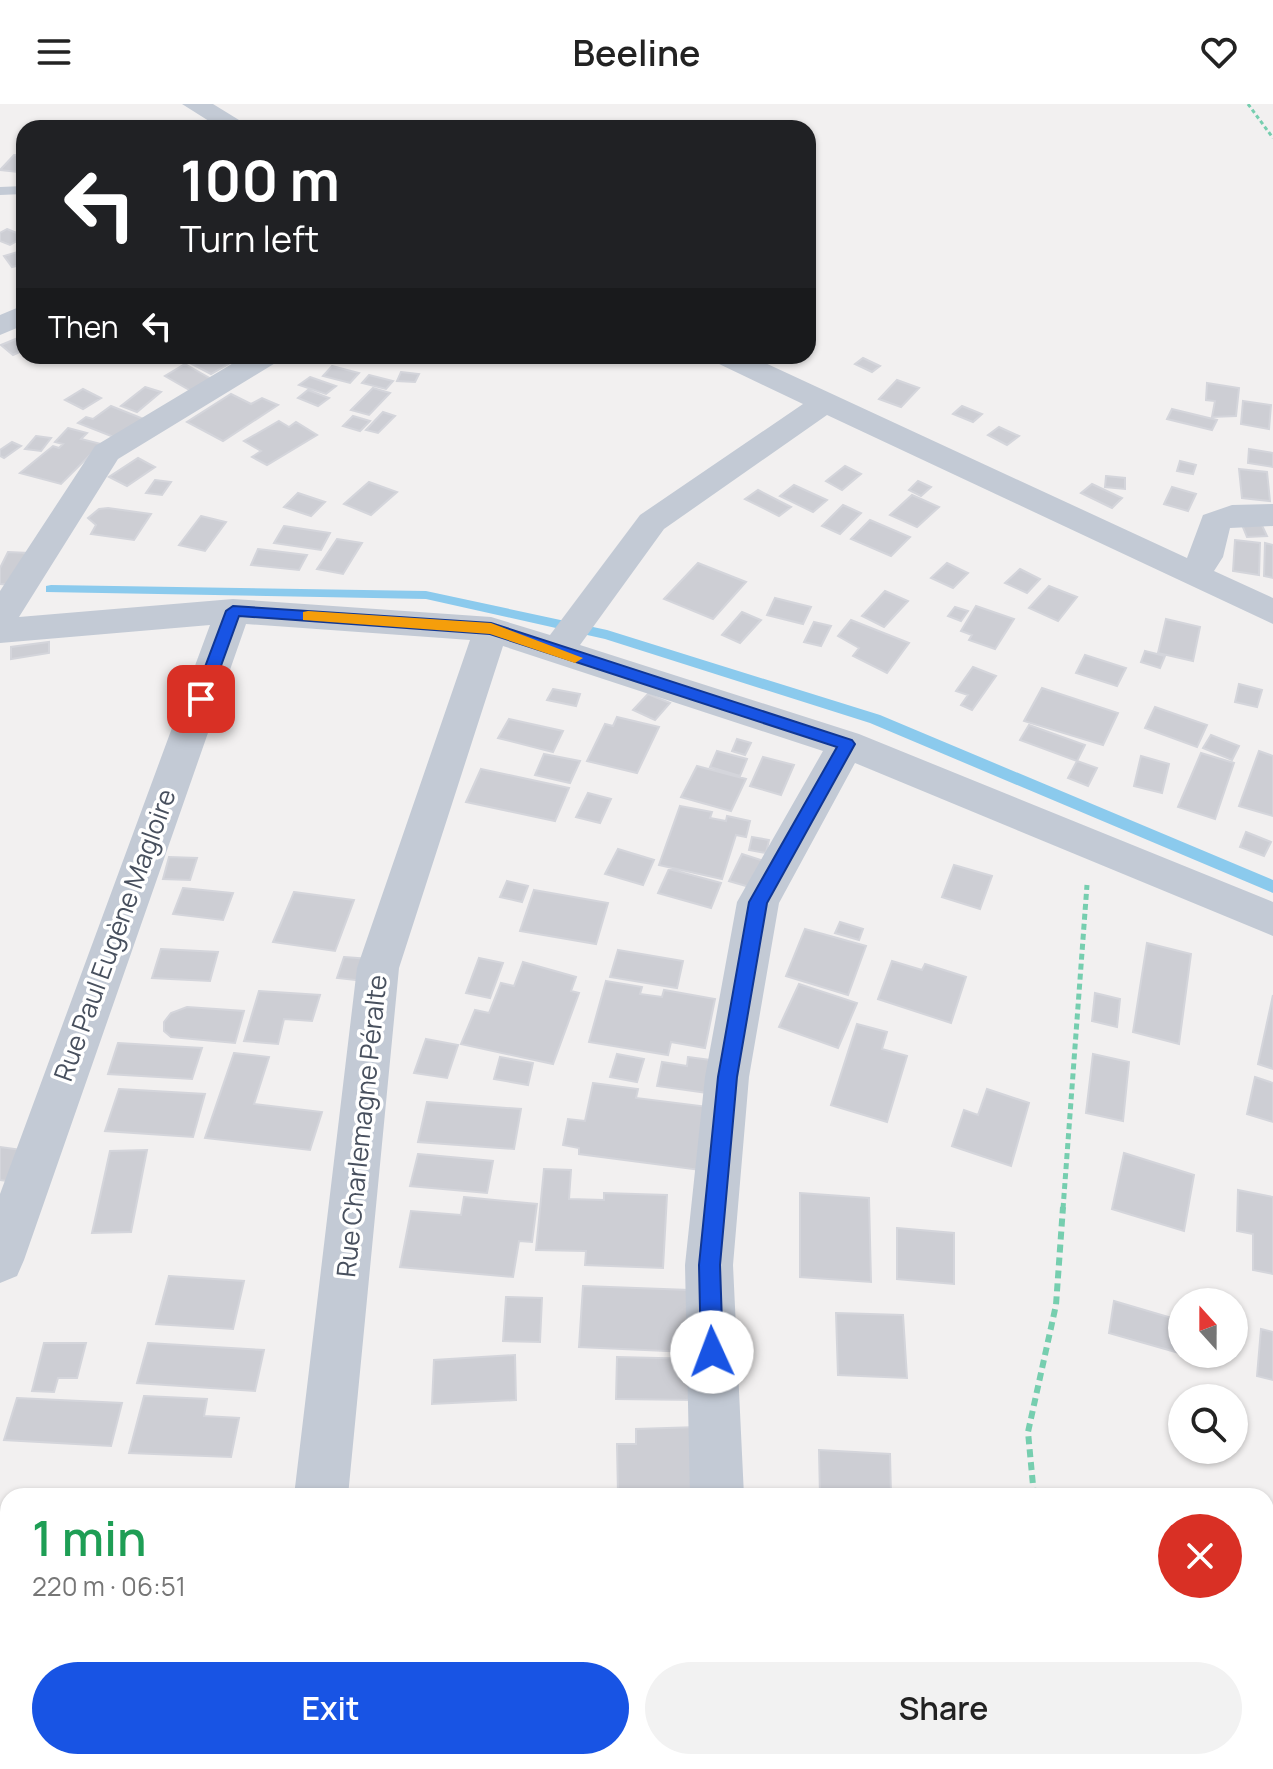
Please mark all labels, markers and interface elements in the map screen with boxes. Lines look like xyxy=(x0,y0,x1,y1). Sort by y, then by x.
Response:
text: Beeline xyxy=(573,28,700,77)
icon: menu xyxy=(32,30,76,74)
icon: heart xyxy=(1197,30,1241,74)
text: 100 m xyxy=(180,141,340,218)
icon: left xyxy=(48,152,152,256)
text: Turn left xyxy=(180,214,319,263)
icon: left xyxy=(135,304,179,348)
text: Then xyxy=(48,306,119,347)
pin xyxy=(167,665,235,733)
icon: arrive xyxy=(179,677,223,721)
street label: Rue Paul Eugène Magloire xyxy=(44,784,184,1086)
street label: Rue Charlemagne Péralte xyxy=(327,973,395,1279)
north arrow xyxy=(1168,1288,1248,1368)
map controls xyxy=(1168,1288,1248,1464)
position arrow xyxy=(670,1310,754,1394)
button: search xyxy=(1168,1384,1248,1464)
text: 1 min xyxy=(32,1505,146,1570)
button: close xyxy=(1158,1514,1242,1598)
text: 220 m · 06:51 xyxy=(32,1568,186,1604)
button: Exit xyxy=(32,1662,629,1754)
button: Share xyxy=(645,1662,1242,1754)

